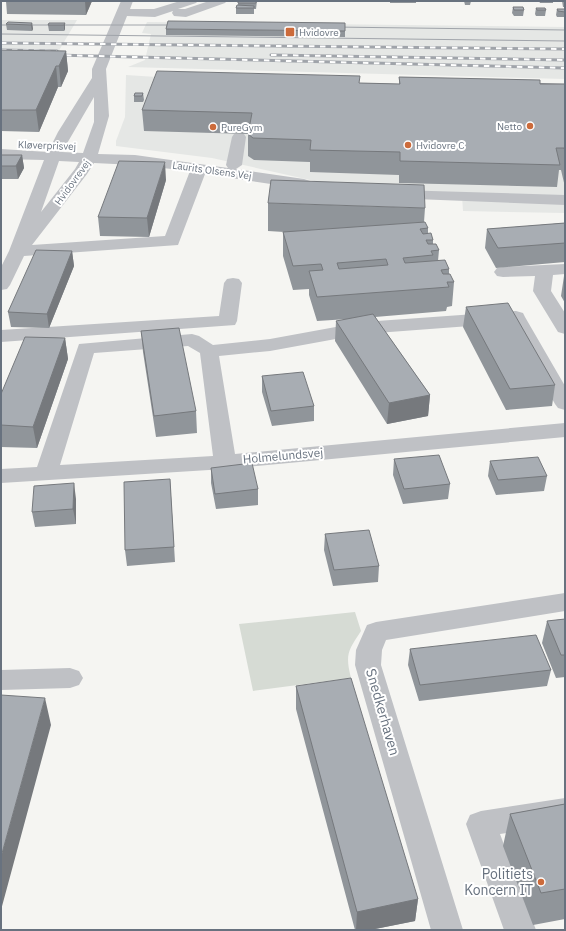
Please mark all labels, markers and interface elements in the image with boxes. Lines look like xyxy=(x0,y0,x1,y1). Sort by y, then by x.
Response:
marker: Hvidovre xyxy=(284,26,296,38)
place label: Hvidovre xyxy=(299,26,339,39)
place label: Netto xyxy=(497,120,522,133)
place label: PureGym xyxy=(221,121,263,134)
marker: Netto xyxy=(525,121,535,131)
marker: PureGym xyxy=(208,122,218,132)
street label: Kløverprisvej xyxy=(18,138,76,153)
place label: Hvidovre C xyxy=(416,139,464,152)
marker: Hvidovre C xyxy=(403,140,413,150)
street label: Hvidovrevej xyxy=(52,157,93,207)
street label: Laurits Olsens Vej xyxy=(172,159,252,182)
street label: Holmelundsvej xyxy=(242,445,324,466)
street label: Snedkerhaven xyxy=(362,666,404,758)
place label: Politiets Koncern IT xyxy=(464,865,533,899)
marker: Politiets Koncern IT xyxy=(536,877,546,887)

